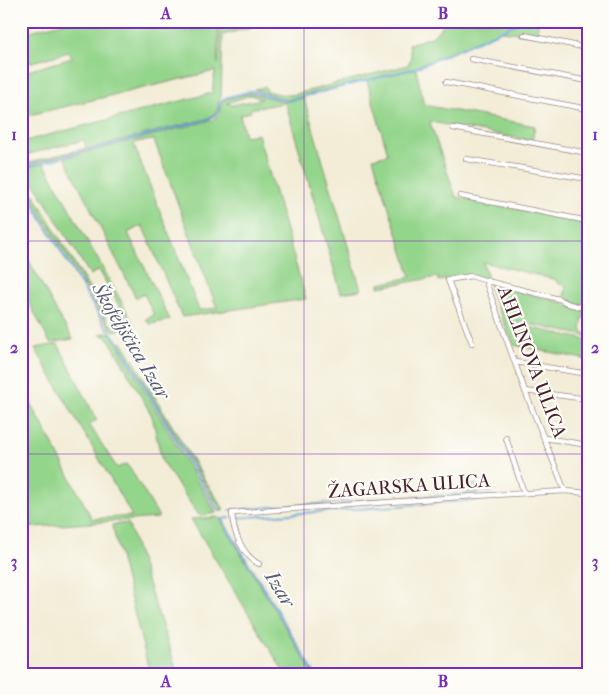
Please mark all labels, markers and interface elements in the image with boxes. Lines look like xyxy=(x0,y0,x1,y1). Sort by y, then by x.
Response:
text: A xyxy=(160,4,172,23)
text: B xyxy=(438,4,448,23)
text: 1 xyxy=(11,125,17,144)
text: 1 xyxy=(592,125,598,144)
water label: Škofeljščica Izar xyxy=(87,277,178,405)
street label: AHLINOVA ULICA xyxy=(492,282,571,442)
text: 2 xyxy=(10,338,18,357)
text: 2 xyxy=(591,338,599,357)
street label: ŽAGARSKA ULICA xyxy=(327,468,492,503)
text: 3 xyxy=(11,552,17,572)
text: 3 xyxy=(592,552,598,572)
water label: Izar xyxy=(260,566,301,613)
text: A xyxy=(160,672,172,691)
text: B xyxy=(438,672,448,691)

